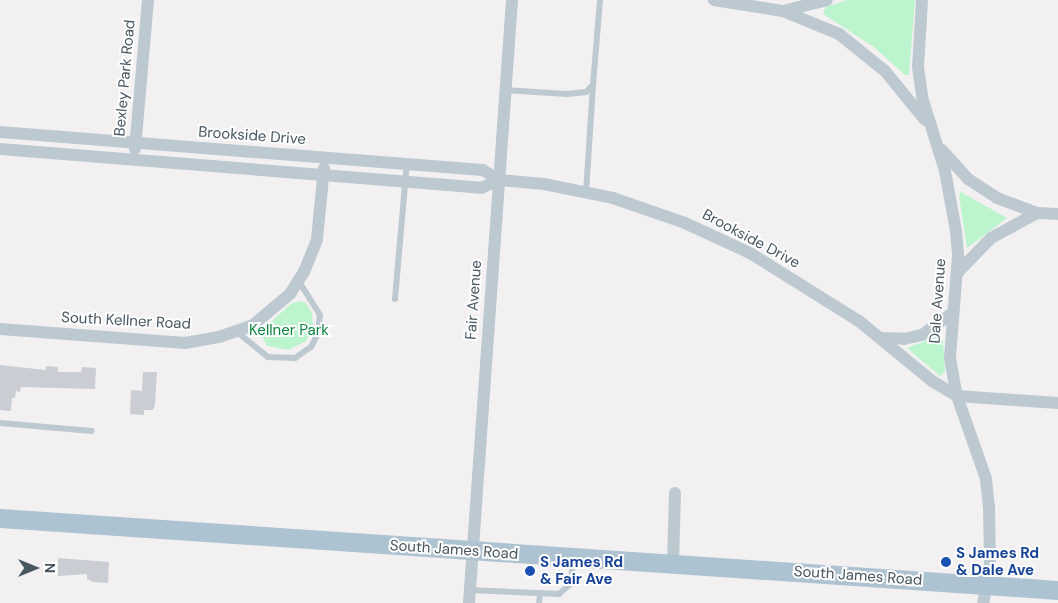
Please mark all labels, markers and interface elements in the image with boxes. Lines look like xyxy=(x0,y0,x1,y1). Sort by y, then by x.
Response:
street label: Bexley Park Road xyxy=(111,19,139,137)
street label: Brookside Drive xyxy=(198,123,306,149)
street label: Brookside Drive xyxy=(699,206,803,272)
street label: Dale Avenue xyxy=(926,258,950,344)
street label: Fair Avenue xyxy=(462,260,486,340)
street label: South Kellner Road xyxy=(61,309,191,333)
park label: Kellner Park xyxy=(249,322,329,340)
street label: South James Road xyxy=(389,537,519,563)
north arrow xyxy=(10,543,60,593)
place label: S James Rd & Dale Ave xyxy=(956,544,1039,579)
place label: S James Rd & Fair Ave xyxy=(540,553,623,588)
marker: S James Rd & Dale Ave xyxy=(940,556,952,568)
text: N xyxy=(41,563,59,573)
street label: South James Road xyxy=(793,563,923,589)
marker: S James Rd & Fair Ave xyxy=(524,565,536,577)

